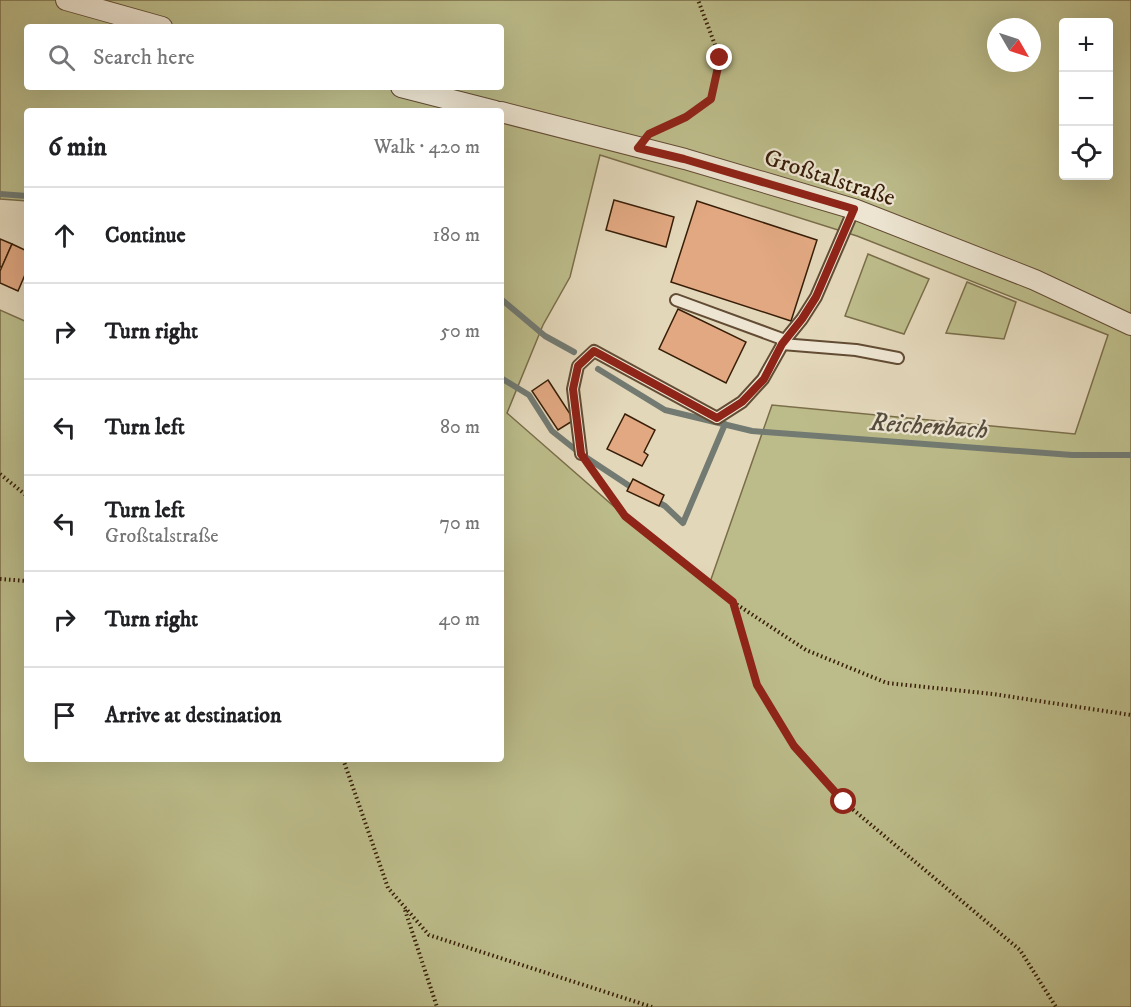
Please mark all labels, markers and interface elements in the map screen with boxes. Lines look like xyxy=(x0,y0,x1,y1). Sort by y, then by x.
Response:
north arrow xyxy=(987,18,1041,72)
map controls xyxy=(1059,18,1113,180)
button: + xyxy=(1059,18,1113,72)
search box xyxy=(24,24,504,90)
icon: search xyxy=(45,41,78,74)
text: Search here xyxy=(93,44,195,71)
route end xyxy=(706,44,732,70)
button: − xyxy=(1059,72,1113,126)
button: locate xyxy=(1059,126,1113,180)
text: 6 min xyxy=(48,131,107,164)
text: Walk · 420 m xyxy=(374,135,480,160)
street label: Großtalstraße xyxy=(760,143,899,213)
icon: ahead xyxy=(48,219,81,252)
text: Continue xyxy=(105,222,186,249)
text: 180 m xyxy=(433,223,480,248)
icon: right xyxy=(48,315,81,348)
text: Turn right xyxy=(105,318,198,345)
text: 50 m xyxy=(440,319,480,344)
water label: Reichenbach xyxy=(868,406,989,447)
icon: left xyxy=(48,411,81,444)
text: Turn left xyxy=(105,414,185,441)
text: 80 m xyxy=(440,415,480,440)
text: Turn left xyxy=(105,497,185,524)
icon: left xyxy=(48,507,81,540)
text: 70 m xyxy=(439,511,480,536)
text: Großtalstraße xyxy=(105,524,219,549)
icon: right xyxy=(48,603,81,636)
text: Turn right xyxy=(105,606,198,633)
text: 40 m xyxy=(438,607,480,632)
icon: arrive xyxy=(48,699,81,732)
text: Arrive at destination xyxy=(105,702,282,729)
route start xyxy=(830,788,856,814)

